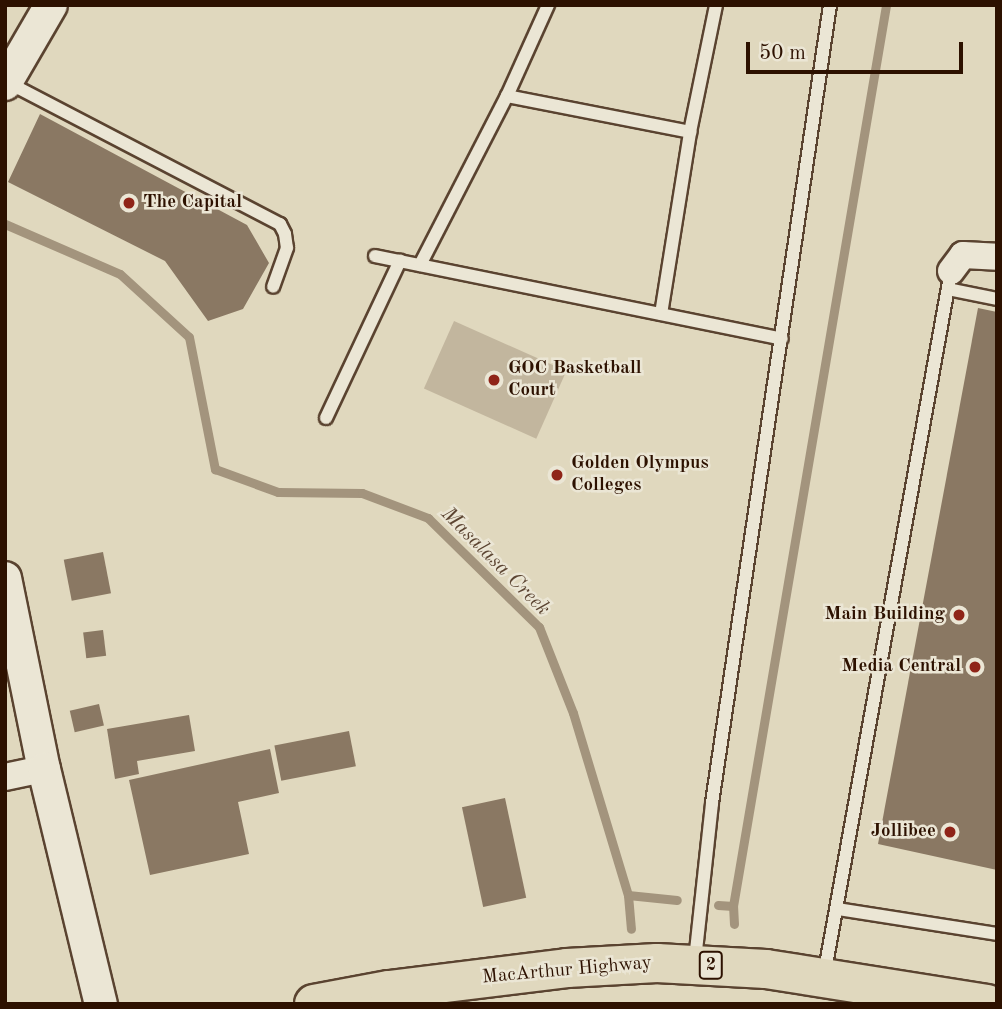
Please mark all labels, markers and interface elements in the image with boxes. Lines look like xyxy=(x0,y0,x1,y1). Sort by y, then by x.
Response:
scale bar xyxy=(750,28,967,72)
text: 50 m xyxy=(759,43,806,64)
place label: The Capital xyxy=(143,192,242,214)
marker: The Capital xyxy=(121,195,137,211)
place label: GOC Basketball Court xyxy=(508,358,642,402)
marker: GOC Basketball Court xyxy=(486,372,502,388)
place label: Golden Olympus Colleges xyxy=(571,453,709,497)
marker: Golden Olympus Colleges xyxy=(549,467,565,483)
water label: Masalasa Creek xyxy=(435,502,555,622)
place label: Main Building xyxy=(825,604,945,626)
marker: Main Building xyxy=(951,607,967,623)
place label: Media Central xyxy=(842,656,961,678)
marker: Media Central xyxy=(967,659,983,675)
place label: Jollibee xyxy=(871,821,936,843)
marker: Jollibee xyxy=(942,824,958,840)
road number: 2 xyxy=(699,950,723,980)
street label: MacArthur Highway xyxy=(481,952,653,990)

